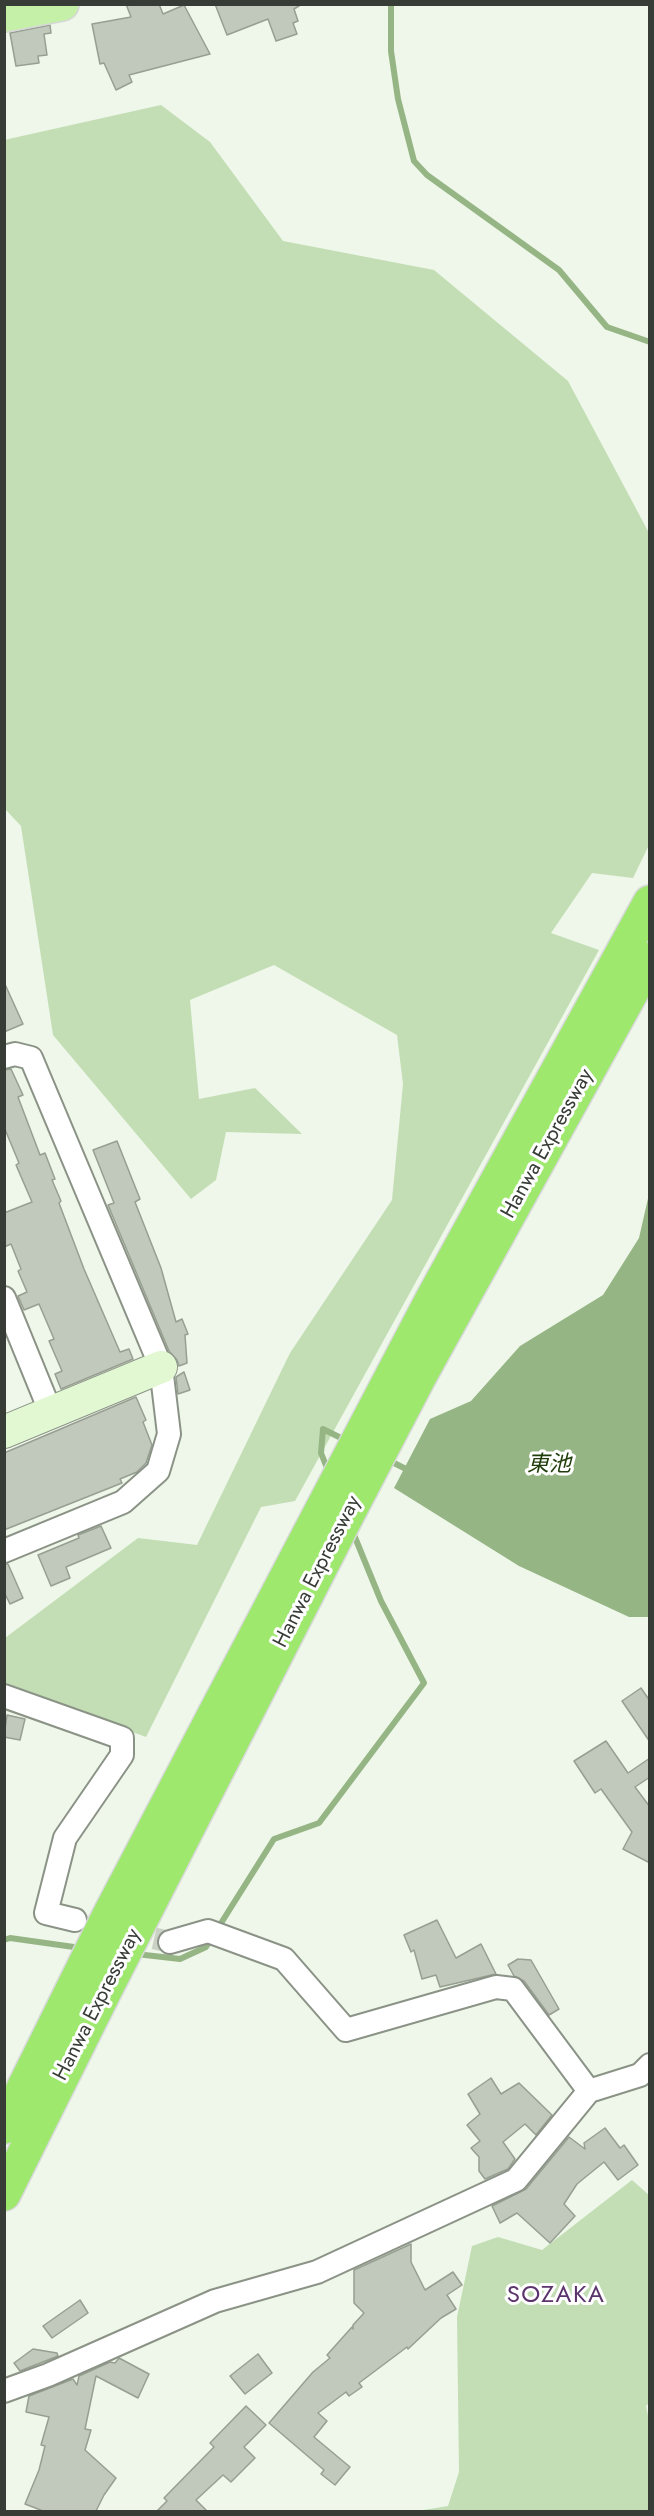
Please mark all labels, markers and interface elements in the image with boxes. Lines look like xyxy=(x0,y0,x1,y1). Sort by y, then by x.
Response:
street label: Hanwa Expressway xyxy=(496,1065,600,1223)
water label: 東池 xyxy=(527,1453,571,1479)
street label: Hanwa Expressway xyxy=(269,1492,367,1652)
street label: Hanwa Expressway xyxy=(49,1925,147,2085)
district label: SOZAKA xyxy=(507,2282,605,2310)

